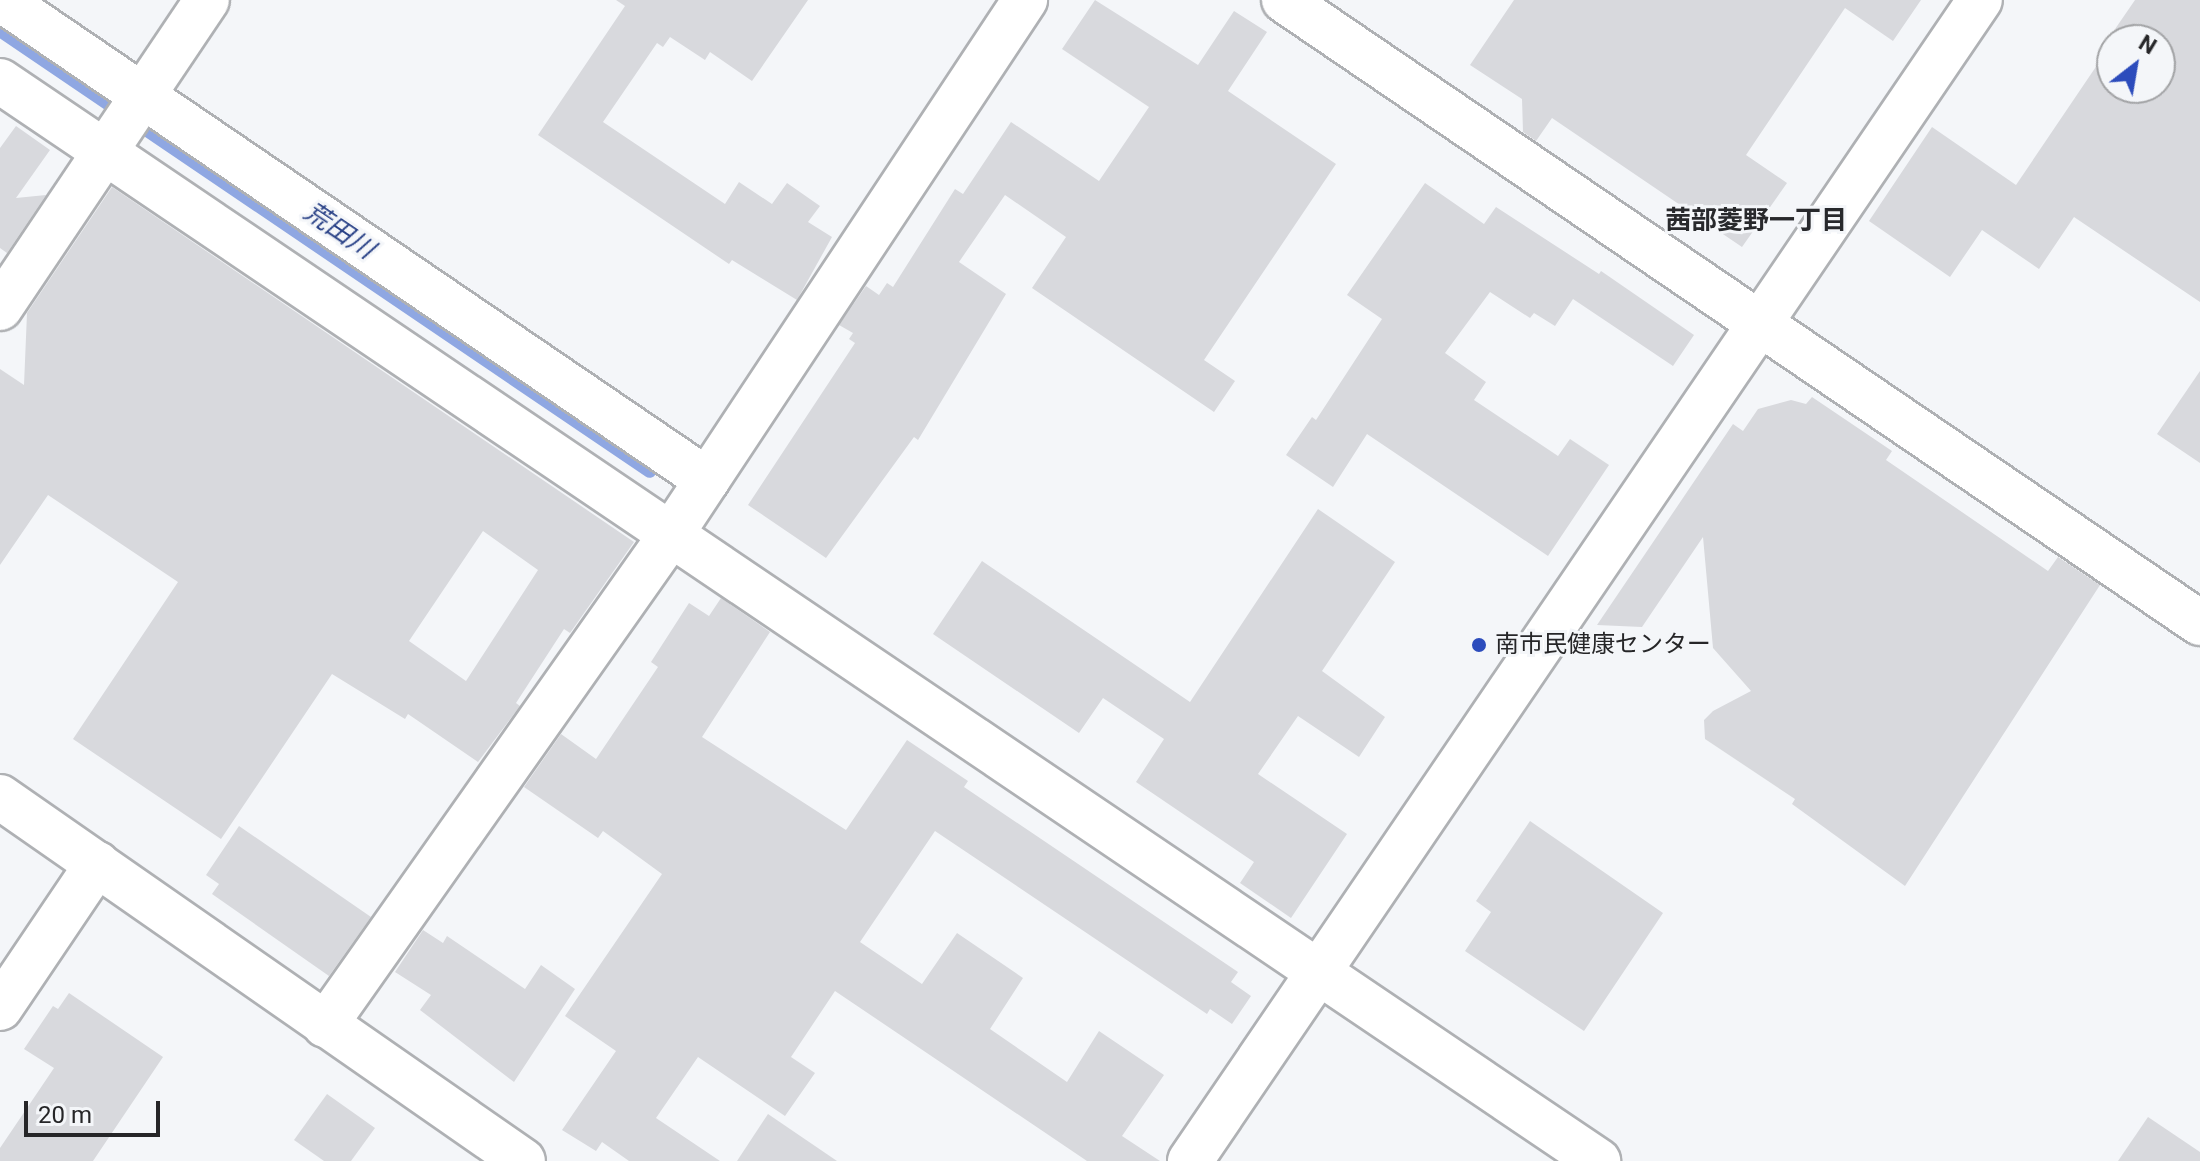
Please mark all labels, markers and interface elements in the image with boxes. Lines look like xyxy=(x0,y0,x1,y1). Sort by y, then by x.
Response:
north arrow xyxy=(2096,24,2176,104)
text: N xyxy=(2134,30,2161,59)
water label: 荒田川 xyxy=(298,196,380,266)
district label: 茜部菱野一丁目 xyxy=(1665,205,1847,237)
place label: 南市民健康センター xyxy=(1495,631,1711,659)
marker: 南市民健康センター xyxy=(1470,636,1488,654)
scale bar xyxy=(28,1085,164,1135)
text: 20 m xyxy=(38,1101,92,1129)

